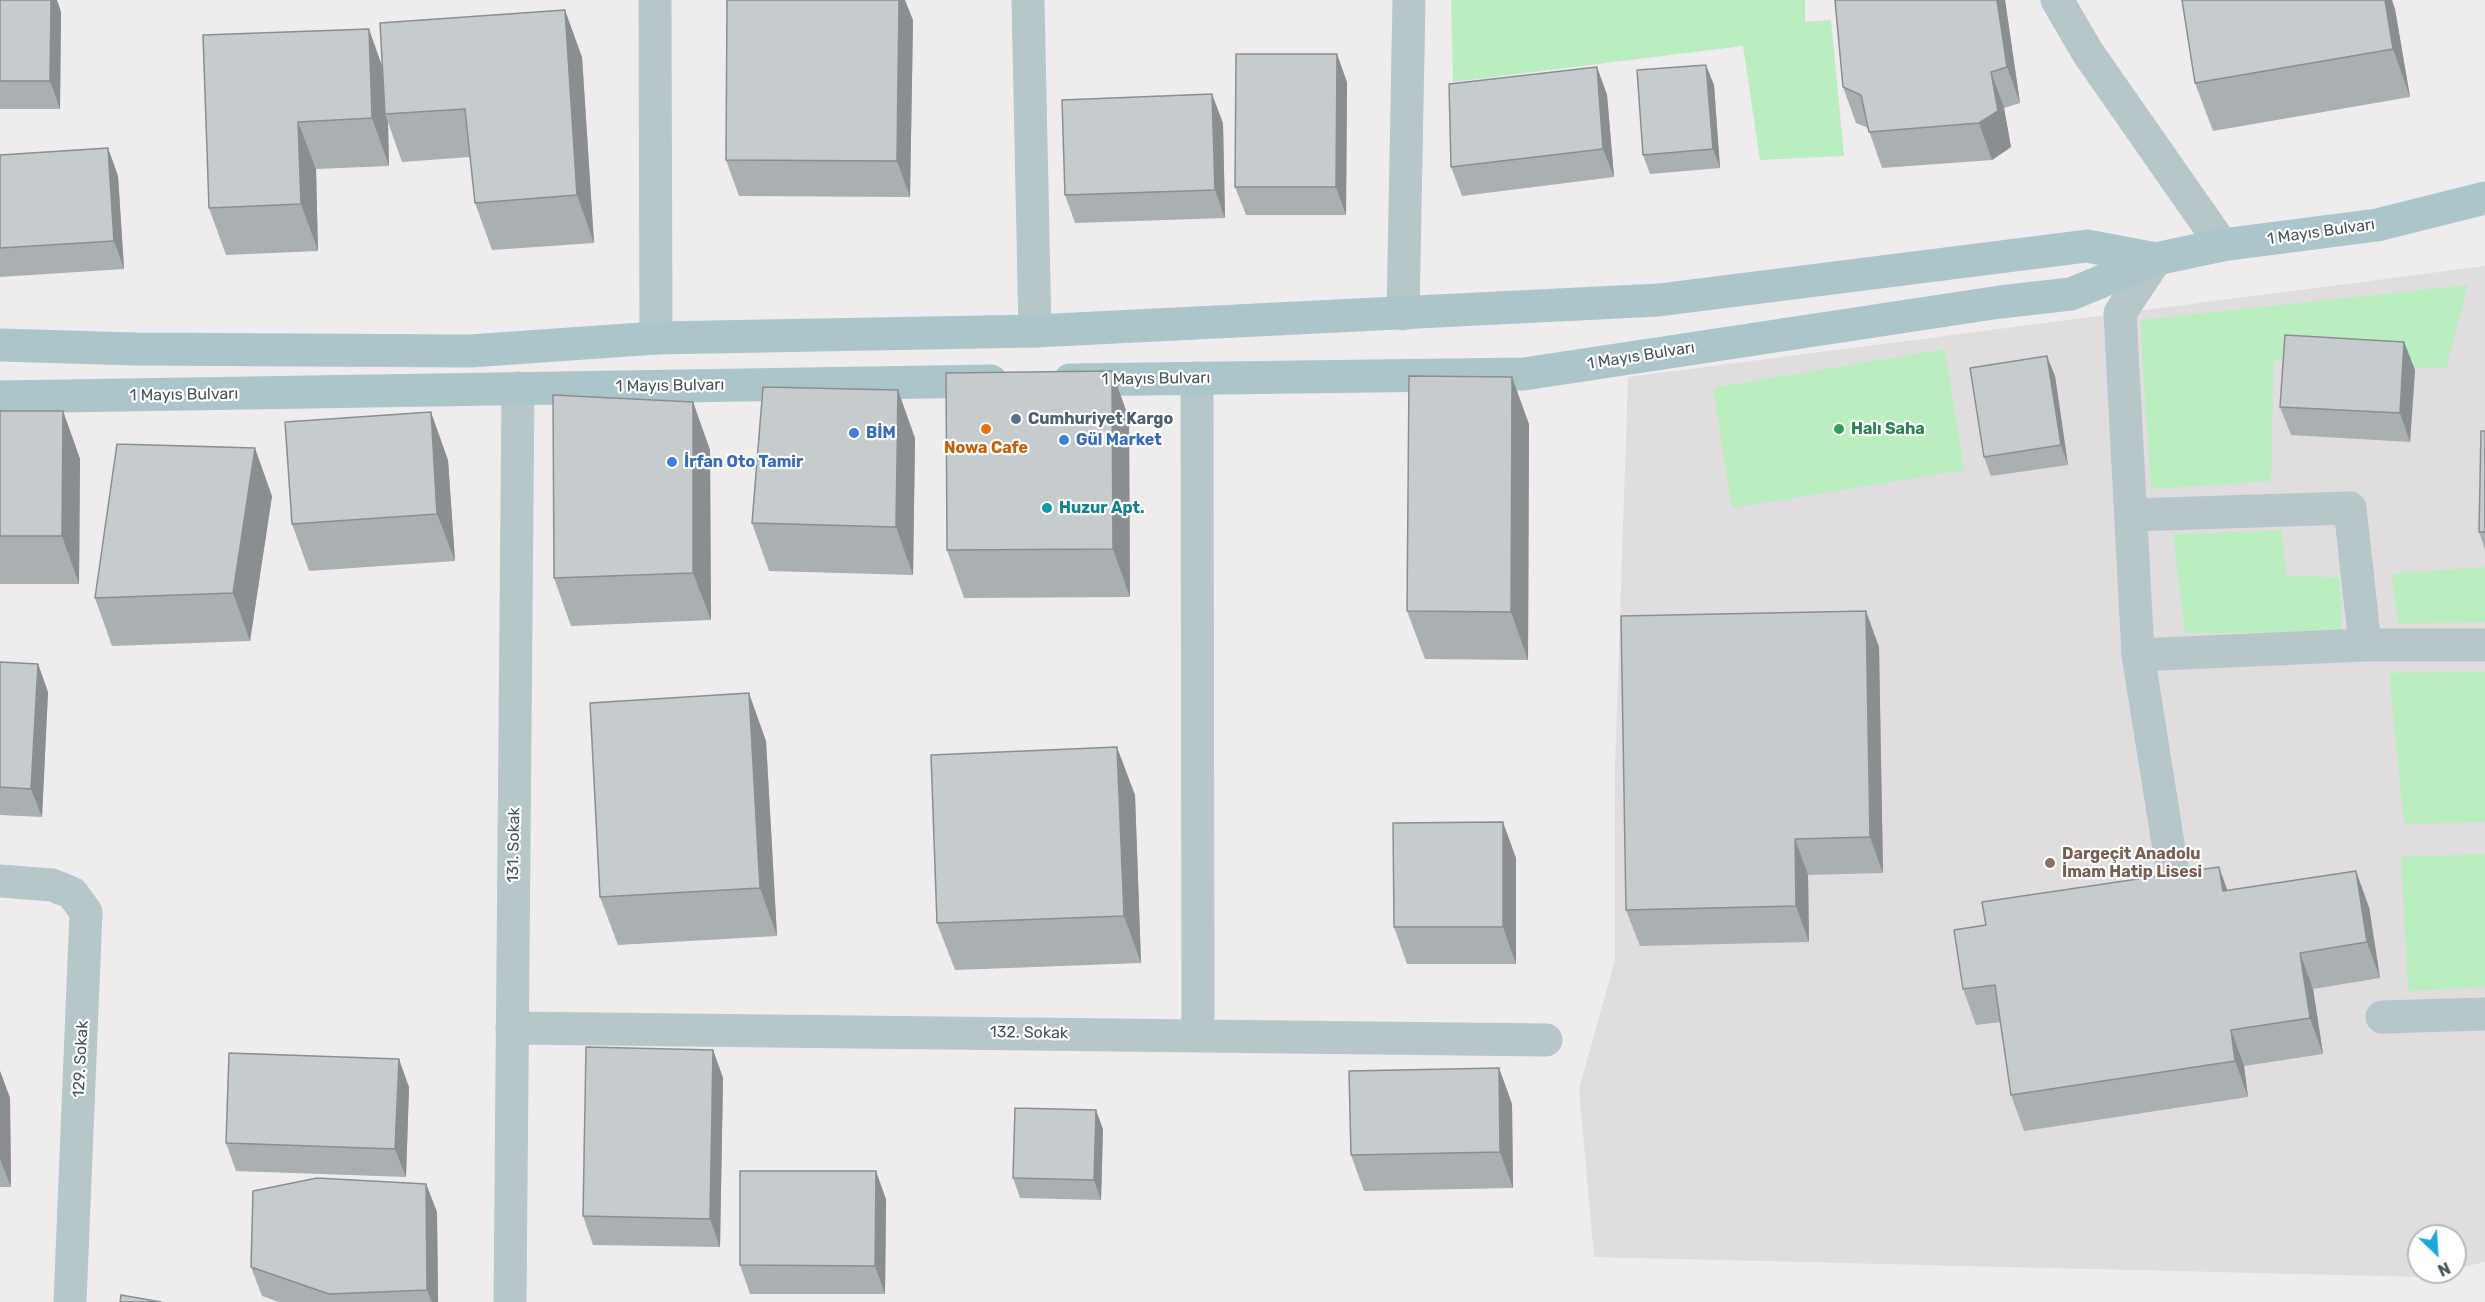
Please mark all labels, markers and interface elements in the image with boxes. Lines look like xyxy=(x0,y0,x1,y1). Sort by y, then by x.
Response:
street label: 1 Mayıs Bulvarı xyxy=(2266,215,2376,249)
street label: 1 Mayıs Bulvarı xyxy=(1586,338,1696,374)
street label: 1 Mayıs Bulvarı xyxy=(1102,368,1210,390)
street label: 1 Mayıs Bulvarı xyxy=(616,375,724,397)
street label: 1 Mayıs Bulvarı xyxy=(130,384,238,406)
place label: Cumhuriyet Kargo xyxy=(1028,409,1173,429)
marker: Cumhuriyet Kargo xyxy=(1009,412,1023,426)
place label: Halı Saha xyxy=(1851,419,1925,439)
marker: Nowa Cafe xyxy=(979,422,993,436)
marker: Halı Saha xyxy=(1832,422,1846,436)
place label: BİM xyxy=(866,423,896,443)
marker: BİM xyxy=(847,426,861,440)
place label: Gül Market xyxy=(1076,430,1162,450)
marker: Gül Market xyxy=(1057,433,1071,447)
place label: Nowa Cafe xyxy=(944,438,1028,458)
place label: İrfan Oto Tamir xyxy=(684,452,803,472)
marker: İrfan Oto Tamir xyxy=(665,455,679,469)
place label: Huzur Apt. xyxy=(1059,498,1144,518)
marker: Huzur Apt. xyxy=(1040,501,1054,515)
street label: 131. Sokak xyxy=(504,807,524,883)
place label: Dargeçit Anadolu İmam Hatip Lisesi xyxy=(2062,844,2202,882)
marker: Dargeçit Anadolu İmam Hatip Lisesi xyxy=(2043,856,2057,870)
street label: 129. Sokak xyxy=(69,1020,93,1098)
street label: 132. Sokak xyxy=(990,1023,1068,1043)
north arrow xyxy=(2407,1224,2467,1284)
text: N xyxy=(2435,1258,2453,1280)

